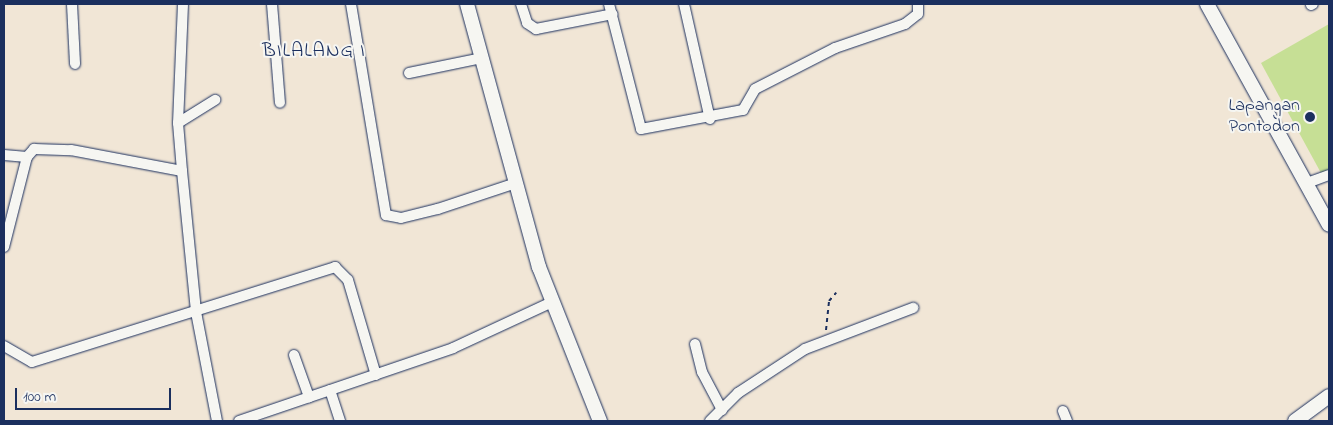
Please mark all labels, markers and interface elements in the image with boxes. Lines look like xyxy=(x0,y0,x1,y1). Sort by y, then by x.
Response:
district label: BILALANG I xyxy=(261,39,367,63)
place label: Lapangan Pontodon xyxy=(1229,96,1300,138)
marker: Lapangan Pontodon xyxy=(1304,111,1316,123)
scale bar xyxy=(18,378,174,410)
text: 100 m xyxy=(23,386,56,408)

